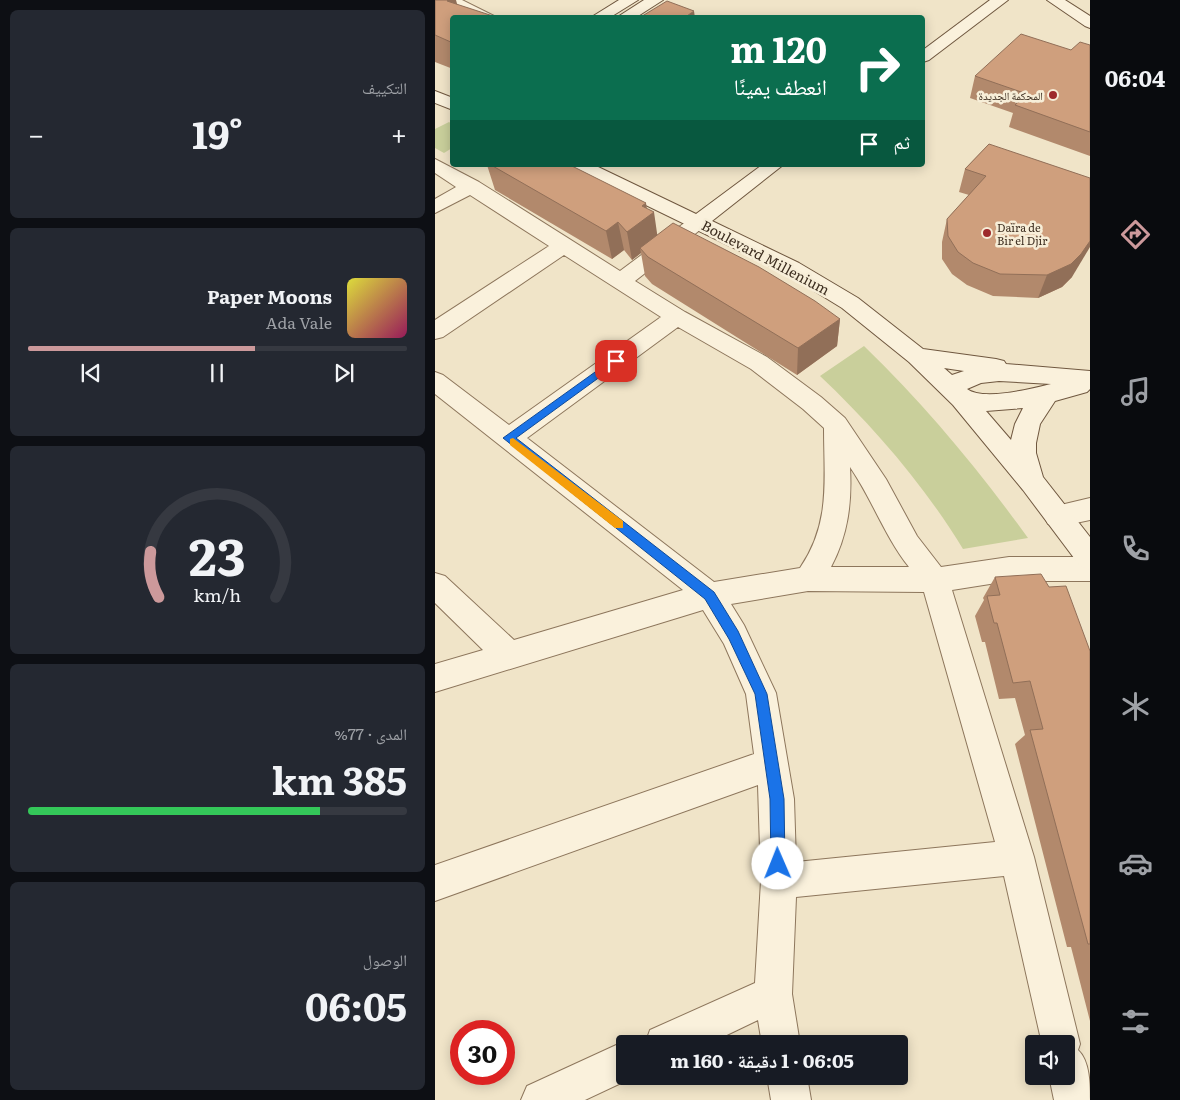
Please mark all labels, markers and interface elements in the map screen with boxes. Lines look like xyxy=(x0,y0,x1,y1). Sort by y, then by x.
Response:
text: 120 m xyxy=(730,22,827,74)
icon: right xyxy=(845,35,910,100)
text: 06:04 xyxy=(1105,61,1165,94)
text: انعطف يمينًا xyxy=(734,69,827,102)
text: التكييف xyxy=(362,75,407,99)
place label: المحكمة الجديدة xyxy=(978,87,1043,103)
marker: المحكمة الجديدة xyxy=(1047,89,1059,101)
text: 19° xyxy=(192,104,243,161)
text: − xyxy=(28,112,44,154)
text: + xyxy=(391,112,407,154)
text: ثم xyxy=(893,127,910,155)
icon: arrive xyxy=(855,130,883,158)
street label: Boulevard Millenium xyxy=(698,215,834,299)
icon: directions xyxy=(1118,217,1153,252)
place label: Daïra de Bir el Djir xyxy=(997,219,1048,248)
marker: Daïra de Bir el Djir xyxy=(981,227,993,239)
text: Paper Moons xyxy=(207,282,332,310)
text: Ada Vale xyxy=(266,310,332,334)
pin xyxy=(595,340,637,382)
icon: arrive xyxy=(602,347,630,375)
icon: previous xyxy=(77,359,105,387)
icon: pause xyxy=(203,359,231,387)
icon: next xyxy=(330,359,358,387)
icon: music xyxy=(1118,374,1153,409)
text: 23 xyxy=(189,515,246,592)
icon: phone xyxy=(1118,531,1153,566)
text: km/h xyxy=(194,581,241,608)
icon: climate xyxy=(1118,689,1153,724)
text: المدى · 77% xyxy=(334,721,407,745)
text: 385 km xyxy=(272,750,407,807)
position arrow xyxy=(751,837,803,889)
icon: car xyxy=(1118,846,1153,881)
text: الوصول xyxy=(363,947,407,971)
text: 06:05 xyxy=(305,976,407,1033)
icon: filters xyxy=(1118,1004,1153,1039)
speed limit sign: 30 xyxy=(450,1020,515,1085)
map controls xyxy=(1025,1035,1075,1085)
button: sound xyxy=(1025,1035,1075,1085)
text: 06:05 · 1 دقيقة · 160 m xyxy=(670,1046,854,1074)

